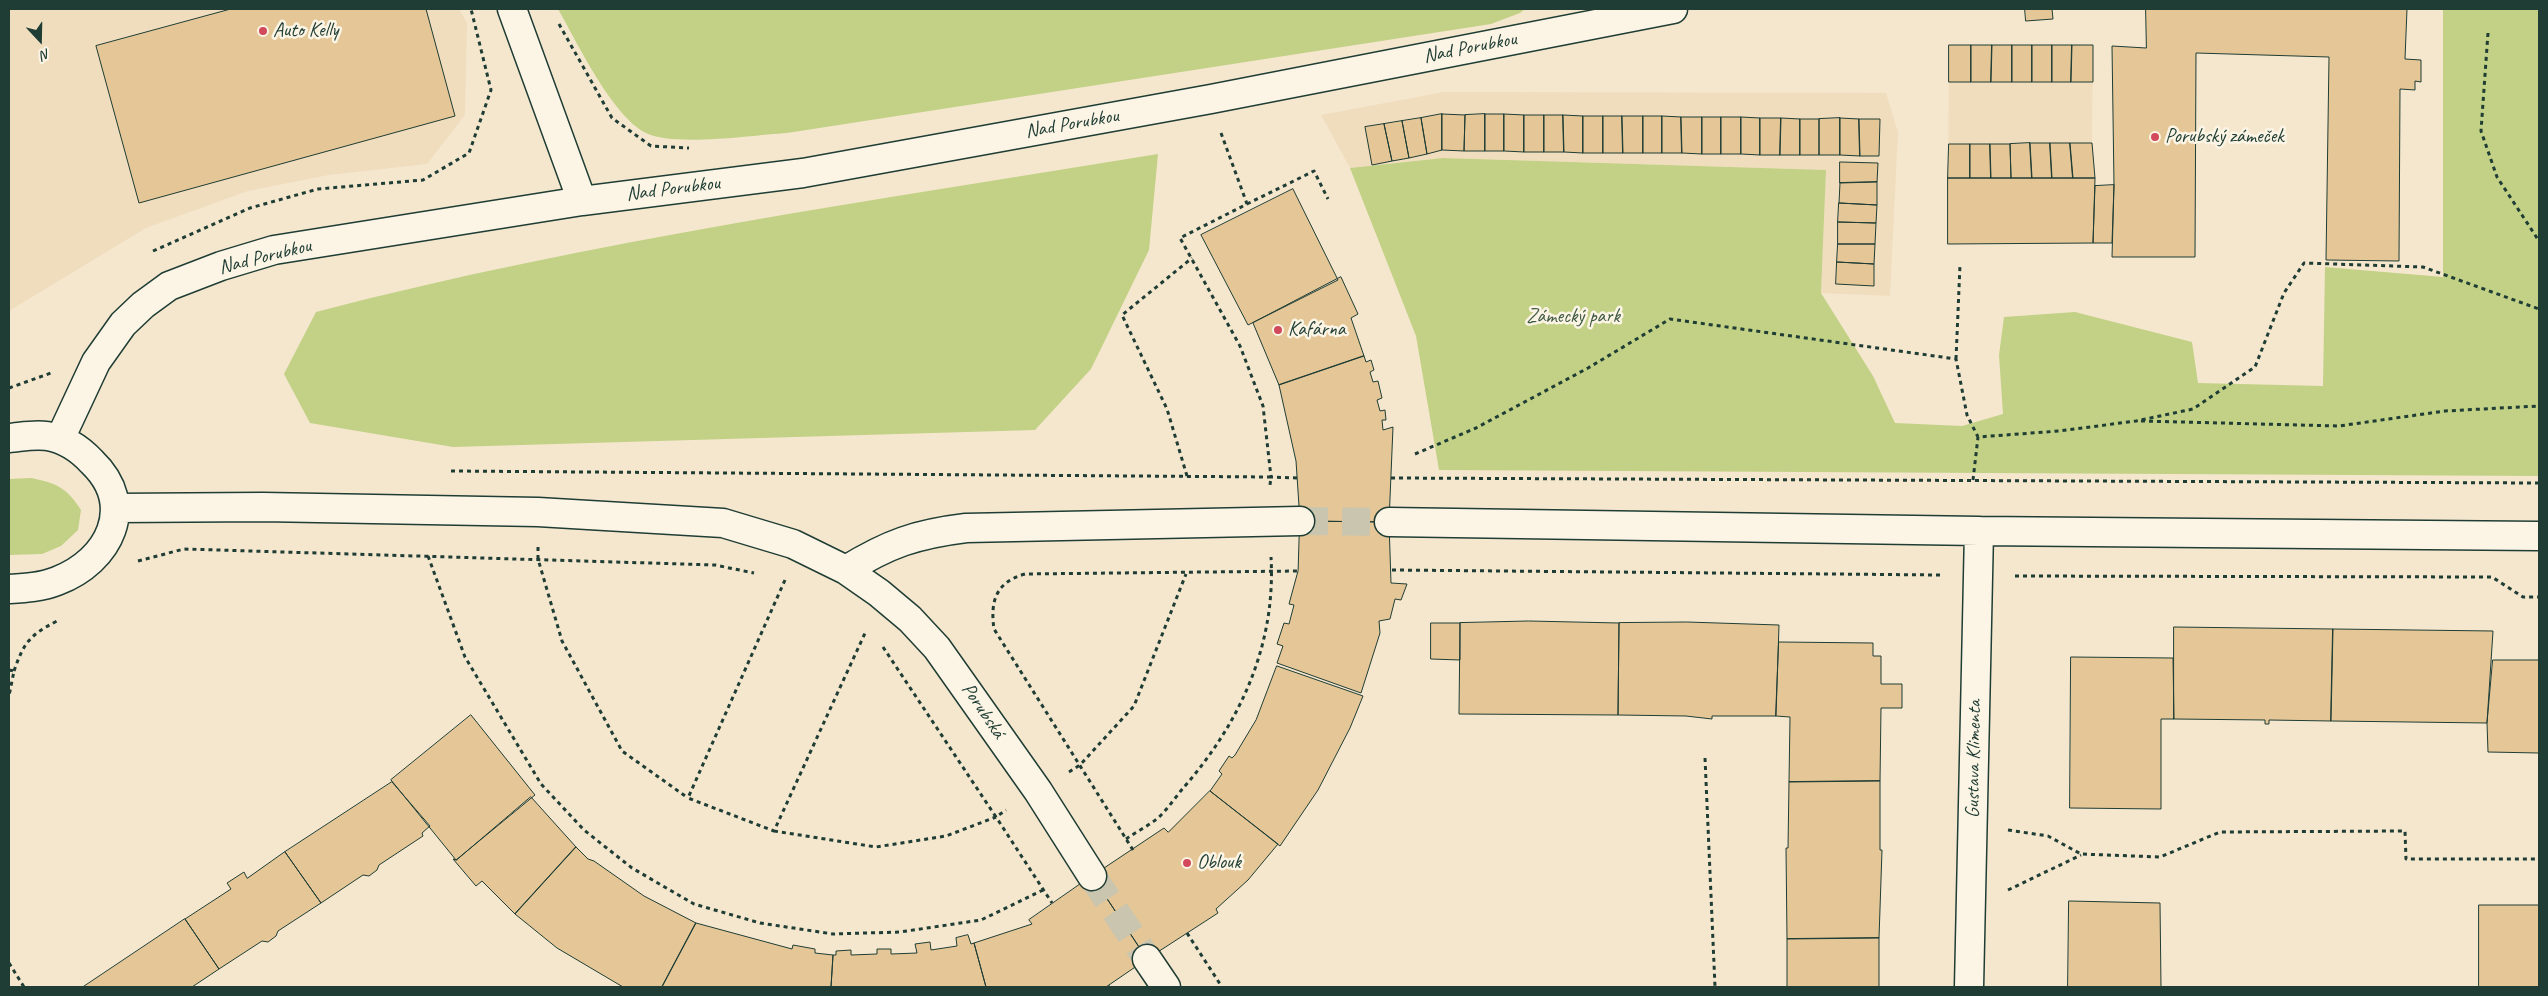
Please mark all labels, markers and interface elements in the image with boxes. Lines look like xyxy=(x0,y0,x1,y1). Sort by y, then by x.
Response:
north arrow xyxy=(15,15,65,65)
place label: Auto Kelly xyxy=(273,19,338,43)
marker: Auto Kelly xyxy=(257,25,269,37)
street label: Nad Porubkou xyxy=(1421,27,1519,69)
text: N xyxy=(38,45,53,64)
street label: Nad Porubkou xyxy=(1024,104,1120,144)
place label: Porubský zámeček xyxy=(2165,125,2283,149)
marker: Porubský zámeček xyxy=(2149,131,2161,143)
street label: Nad Porubkou xyxy=(625,171,721,207)
street label: Nad Porubkou xyxy=(216,234,314,280)
park label: Zámecký park xyxy=(1526,305,1620,329)
place label: Kafárna xyxy=(1288,318,1345,342)
marker: Kafárna xyxy=(1272,324,1284,336)
street label: Porubská xyxy=(956,679,1010,743)
street label: Gustava Klimenta xyxy=(1961,700,1987,818)
place label: Oblouk xyxy=(1197,851,1241,875)
marker: Oblouk xyxy=(1181,857,1193,869)

